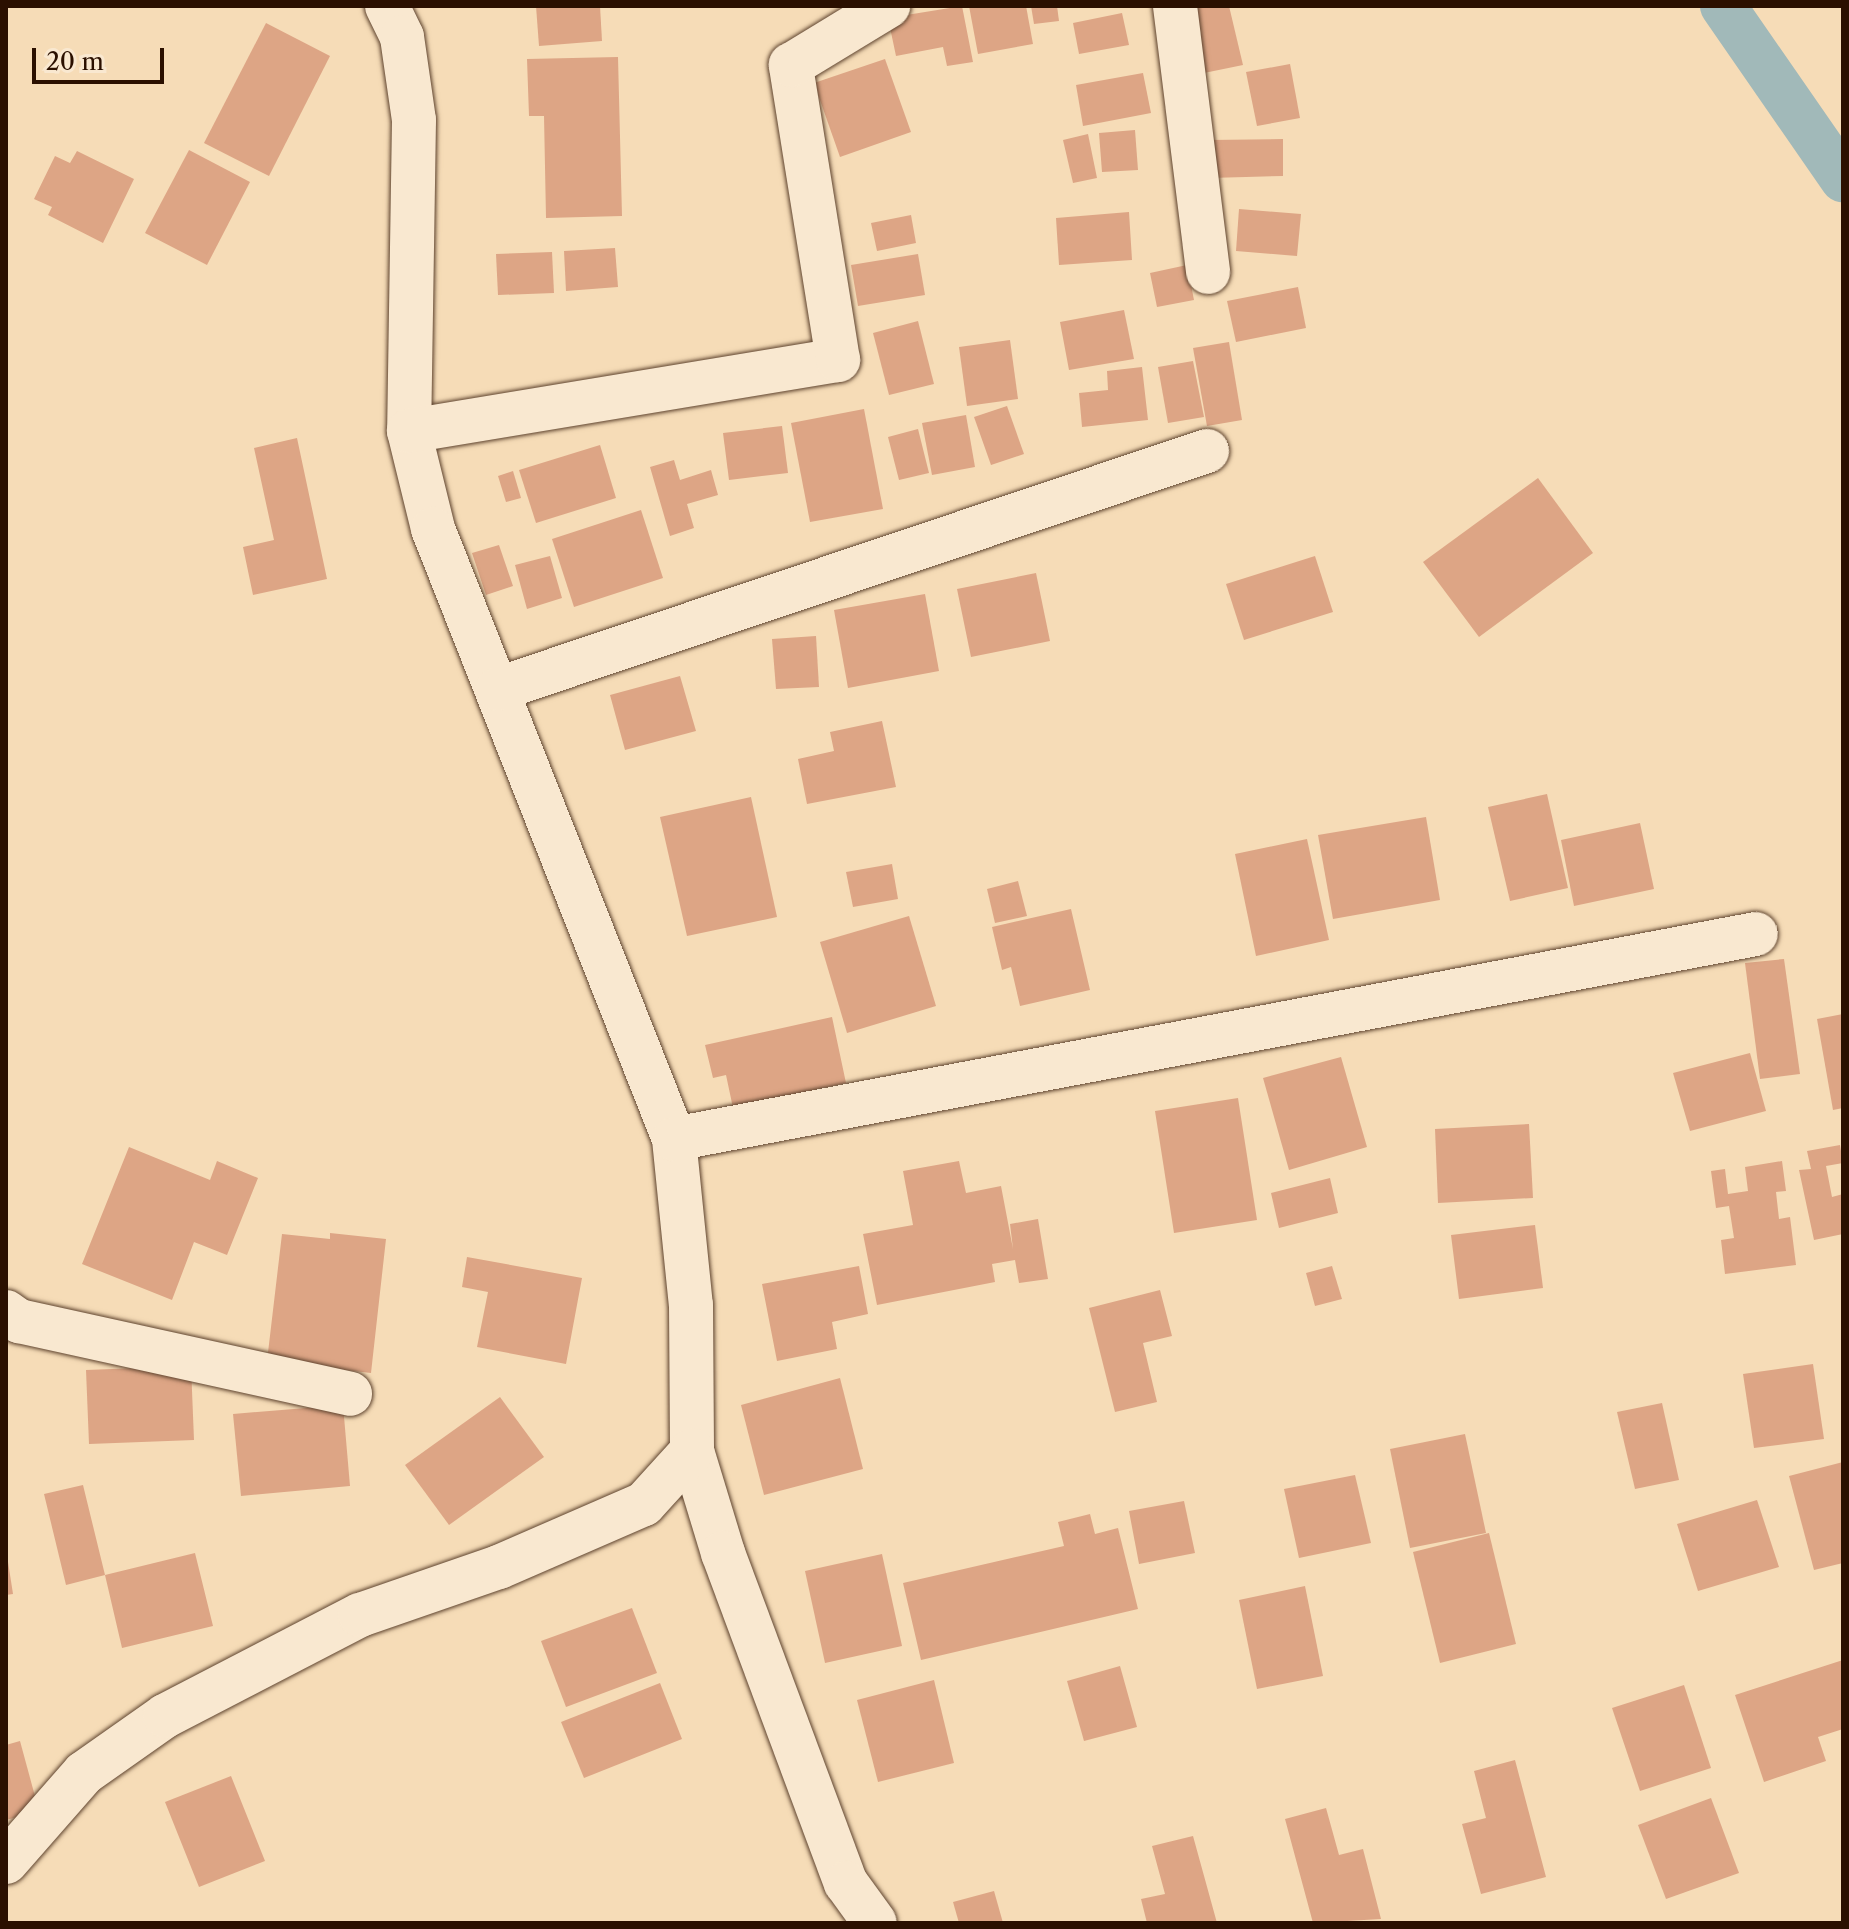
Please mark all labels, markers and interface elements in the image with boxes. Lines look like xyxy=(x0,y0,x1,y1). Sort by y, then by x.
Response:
scale bar xyxy=(36,32,168,82)
text: 20 m xyxy=(46,47,104,76)

